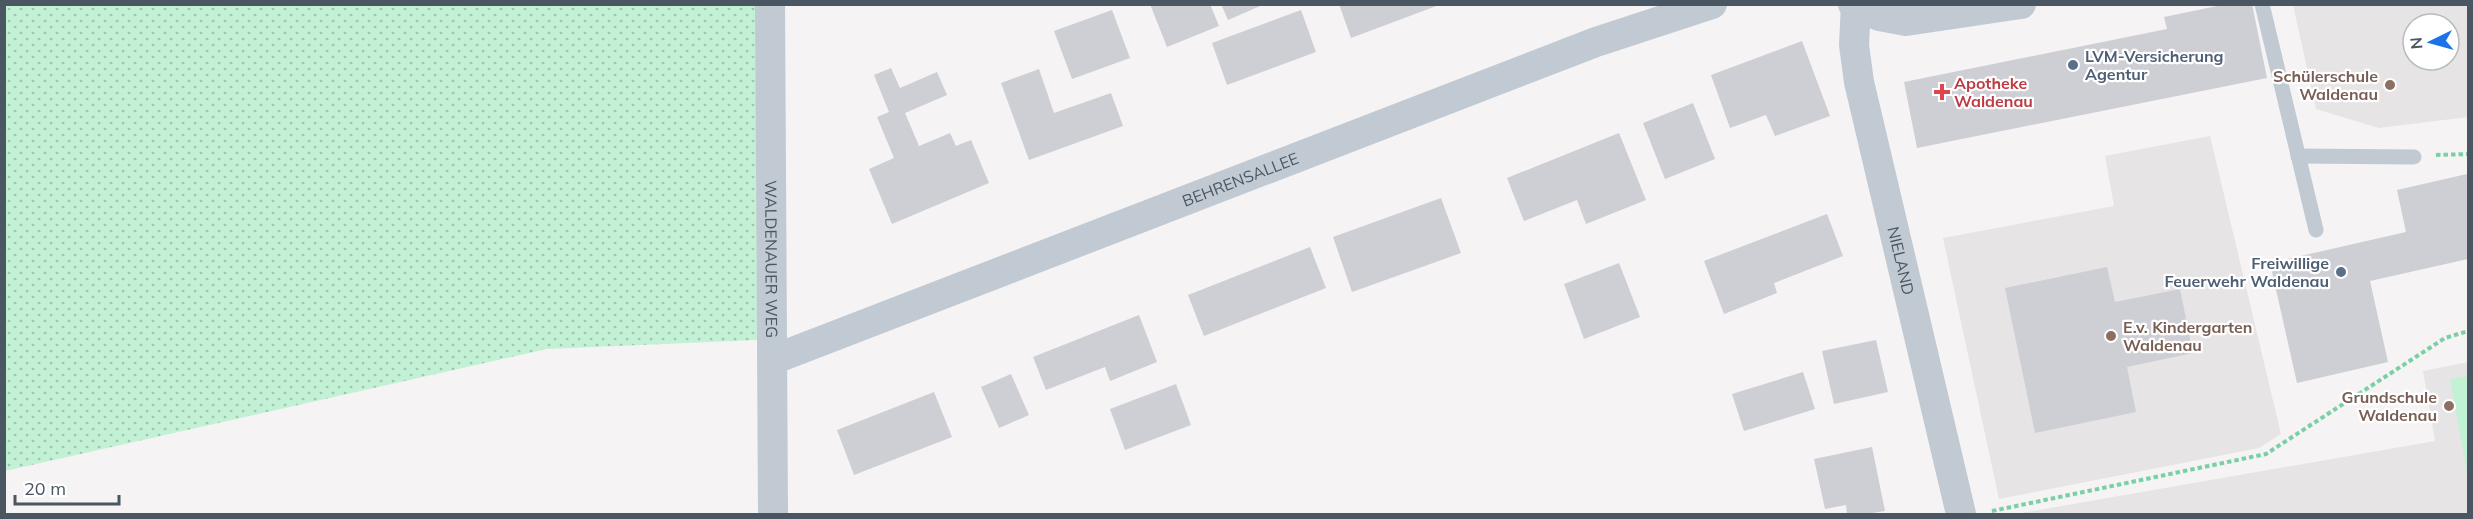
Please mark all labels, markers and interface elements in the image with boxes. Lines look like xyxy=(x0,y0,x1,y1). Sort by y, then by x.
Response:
north arrow xyxy=(2401,12,2461,72)
text: N xyxy=(2406,36,2427,50)
place label: LVM-Versicherung Agentur xyxy=(2085,46,2224,84)
marker: LVM-Versicherung Agentur xyxy=(2066,58,2080,72)
place label: Schülerschule Waldenau xyxy=(2273,66,2378,104)
place label: Apotheke Waldenau xyxy=(1954,73,2033,111)
marker: Schülerschule Waldenau xyxy=(2383,78,2397,92)
marker: Apotheke Waldenau xyxy=(1935,85,1949,99)
street label: BEHRENSALLEE xyxy=(1179,148,1301,211)
street label: WALDENAUER WEG xyxy=(761,180,782,338)
street label: NIELAND xyxy=(1883,225,1919,297)
place label: Freiwillige Feuerwehr Waldenau xyxy=(2164,253,2329,291)
marker: Freiwillige Feuerwehr Waldenau xyxy=(2334,265,2348,279)
place label: E.v. Kindergarten Waldenau xyxy=(2123,317,2253,355)
marker: E.v. Kindergarten Waldenau xyxy=(2104,329,2118,343)
place label: Grundschule Waldenau xyxy=(2342,387,2437,425)
marker: Grundschule Waldenau xyxy=(2442,399,2456,413)
scale bar xyxy=(15,468,118,506)
text: 20 m xyxy=(24,477,66,500)

